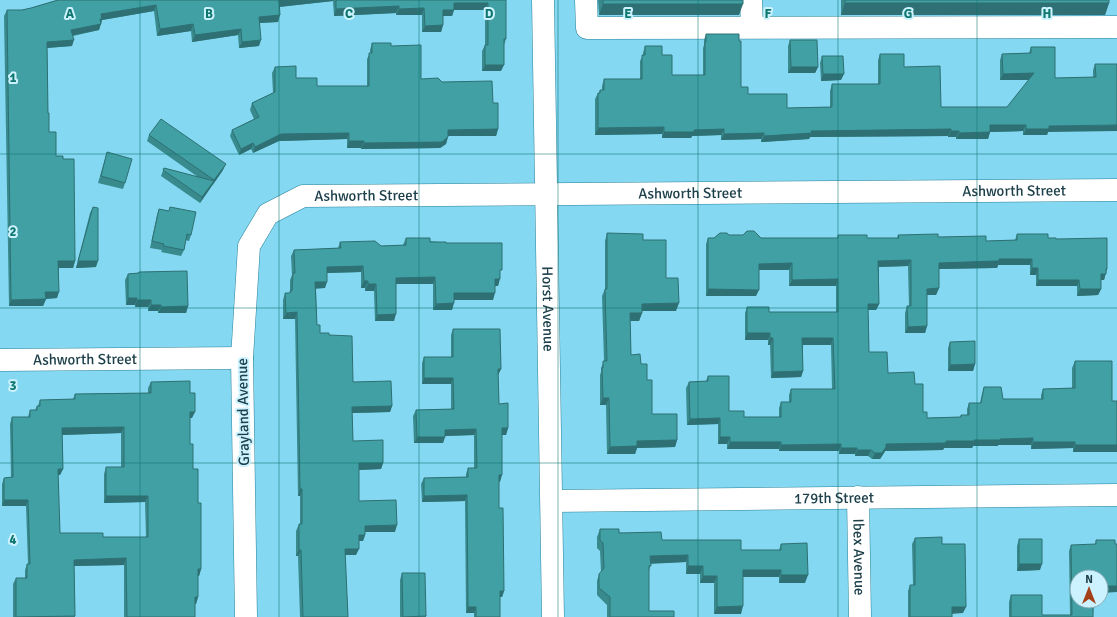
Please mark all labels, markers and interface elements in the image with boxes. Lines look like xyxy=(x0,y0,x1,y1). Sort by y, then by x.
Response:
text: A xyxy=(66,6,75,22)
text: B xyxy=(205,6,213,22)
text: C xyxy=(345,6,353,22)
text: D xyxy=(485,6,494,22)
text: E xyxy=(624,6,632,22)
text: F xyxy=(765,6,772,22)
text: G xyxy=(904,6,912,22)
text: H xyxy=(1043,6,1051,22)
text: 1 xyxy=(9,70,17,86)
street label: Ashworth Street xyxy=(962,181,1066,200)
street label: Ashworth Street xyxy=(638,184,742,203)
street label: Ashworth Street xyxy=(314,186,418,205)
text: 2 xyxy=(9,224,17,240)
street label: Horst Avenue xyxy=(538,266,558,352)
street label: Ashworth Street xyxy=(33,350,137,369)
street label: Grayland Avenue xyxy=(233,358,253,466)
text: 3 xyxy=(9,378,17,394)
street label: 179th Street xyxy=(794,489,874,507)
street label: Ibex Avenue xyxy=(849,518,869,596)
text: 4 xyxy=(9,532,17,548)
north arrow xyxy=(1069,569,1109,609)
text: N xyxy=(1085,573,1093,586)

